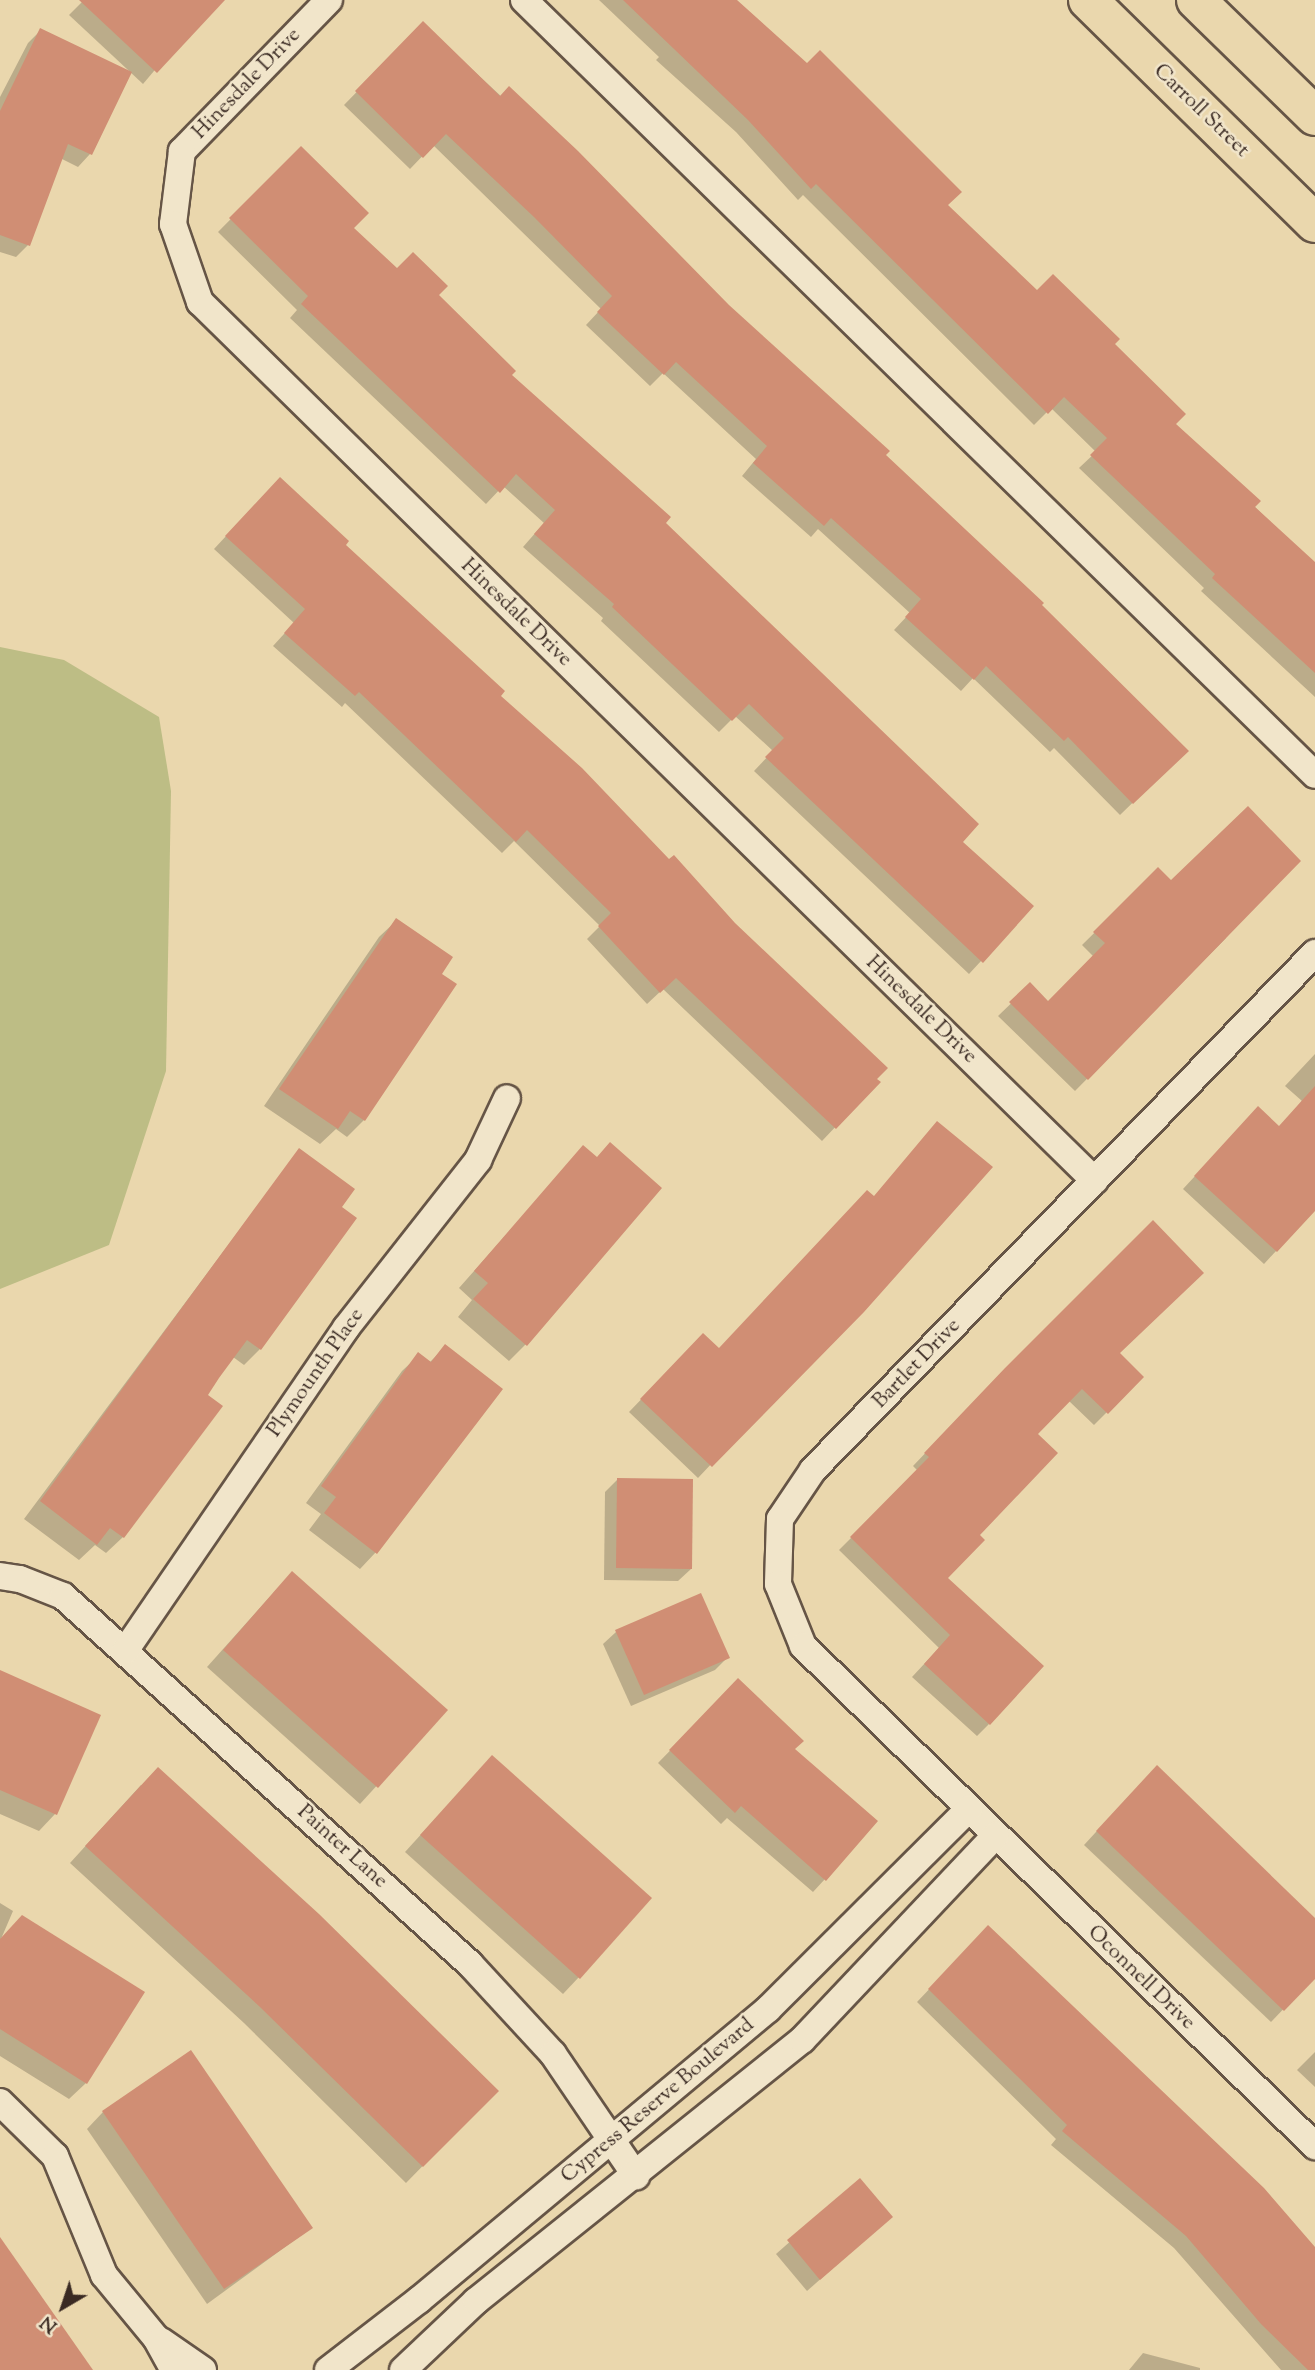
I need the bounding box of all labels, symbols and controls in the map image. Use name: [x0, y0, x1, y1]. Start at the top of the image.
street label: Hinesdale Drive: [188, 23, 306, 145]
street label: Carroll Street: [1148, 59, 1254, 163]
street label: Hinesdale Drive: [455, 554, 577, 672]
street label: Hinesdale Drive: [860, 951, 982, 1069]
street label: Plymounth Place: [262, 1304, 370, 1442]
street label: Bartlet Drive: [868, 1314, 966, 1414]
street label: Painter Lane: [292, 1800, 392, 1894]
street label: Oconnell Drive: [1082, 1920, 1200, 2036]
street label: Cypress Reserve Boulevard: [556, 2013, 760, 2189]
north arrow: [28, 2272, 98, 2342]
text: N: [35, 2308, 64, 2339]

